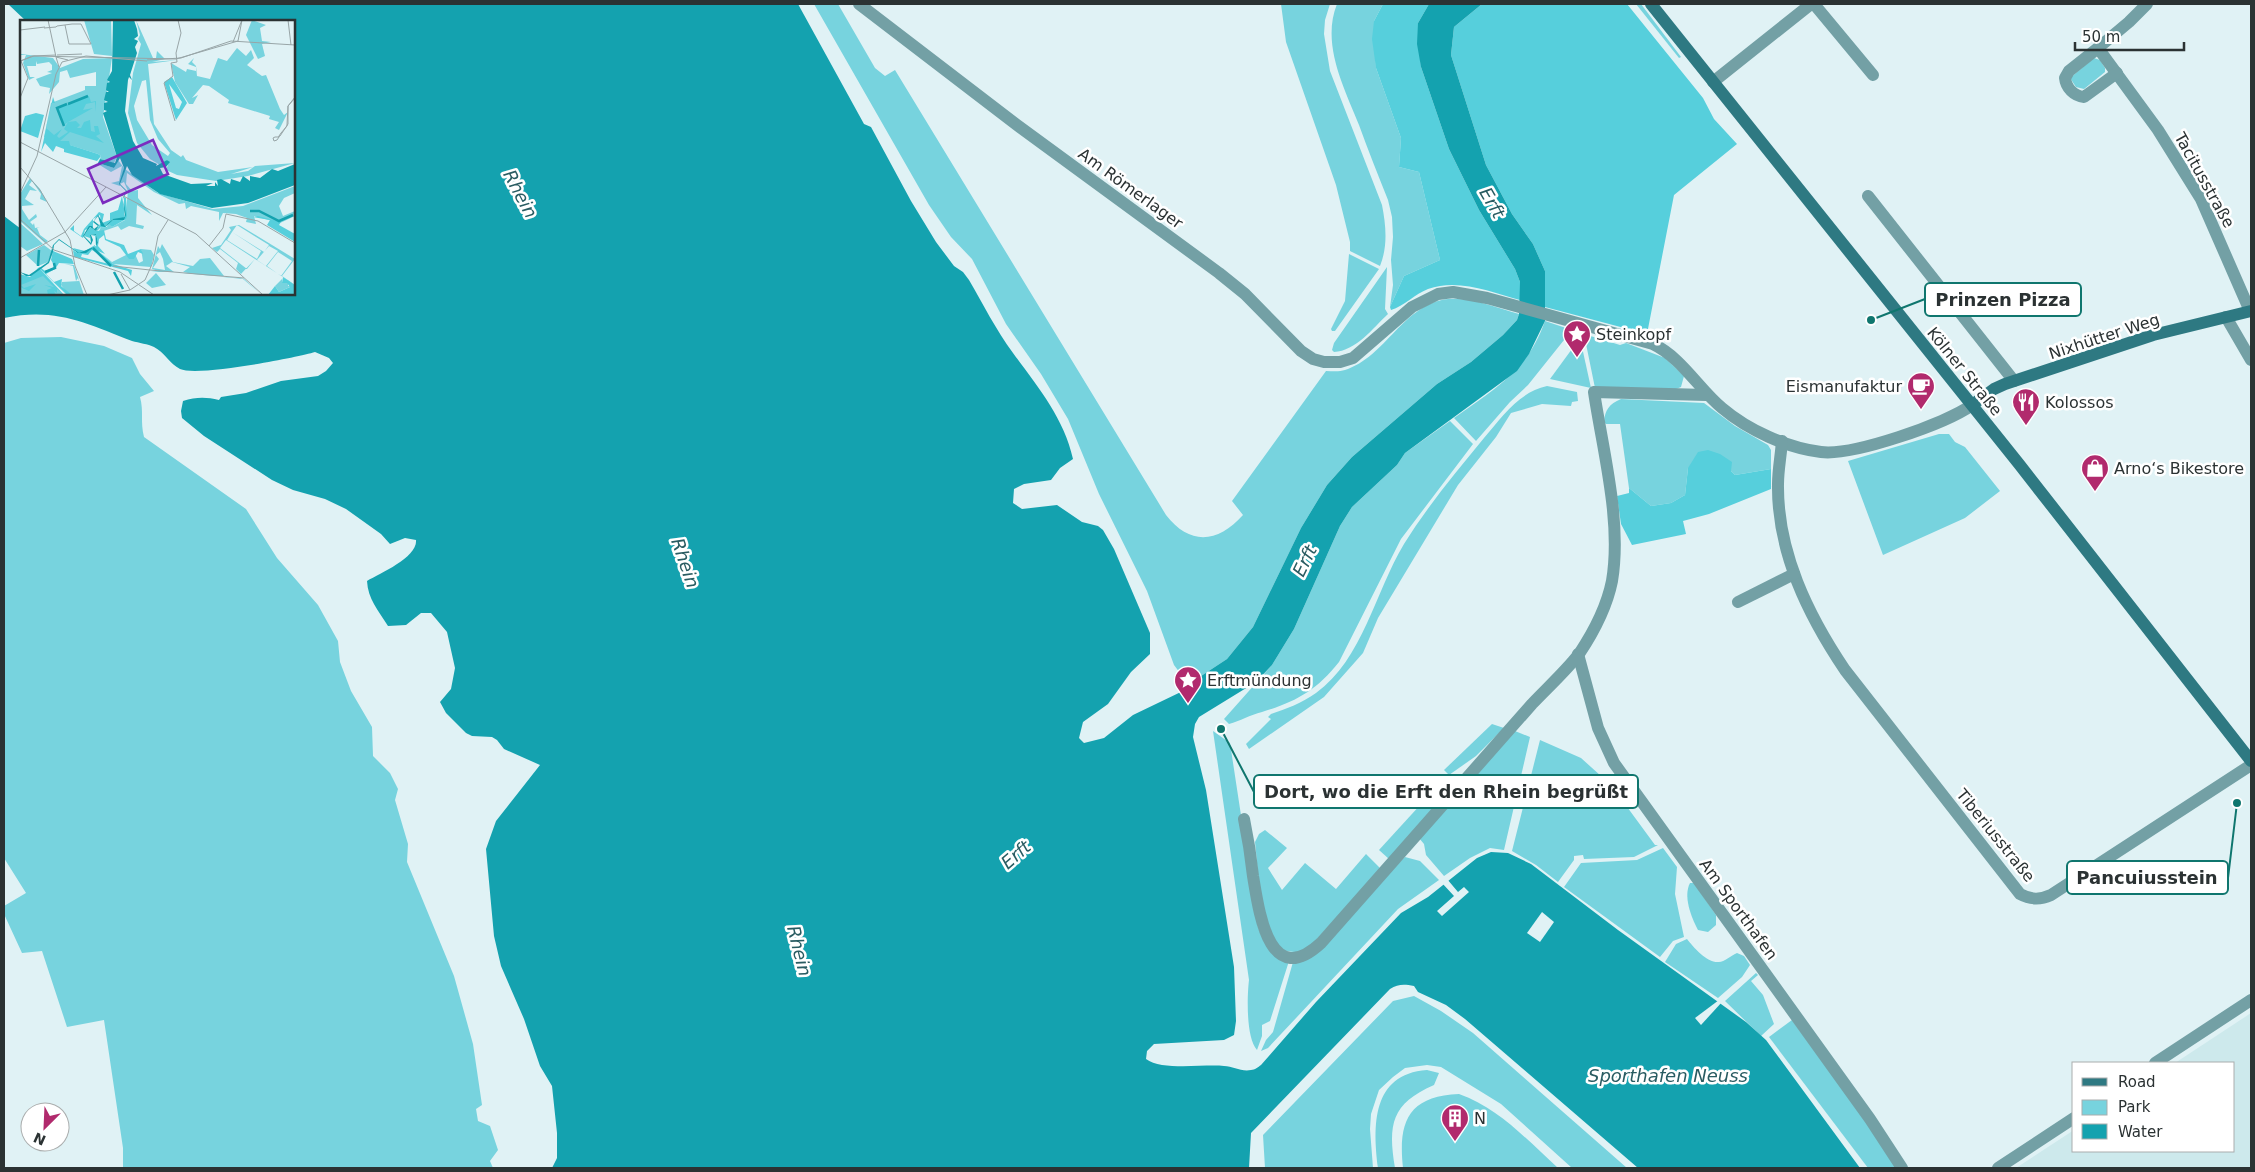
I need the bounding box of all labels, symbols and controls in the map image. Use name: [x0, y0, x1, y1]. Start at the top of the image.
inset map: [20, 20, 295, 295]
scale bar: [2075, 20, 2184, 52]
text: 50 m: [2082, 28, 2120, 46]
street label: Tacitusstraße: [2170, 128, 2239, 231]
street label: Am Römerlager: [1075, 144, 1187, 233]
water label: Rhein: [499, 166, 542, 221]
water label: Erft: [1475, 184, 1510, 223]
callout: Prinzen Pizza: [1925, 283, 2081, 316]
text: Prinzen Pizza: [1935, 289, 2071, 310]
street label: Nixhütter Weg: [2046, 310, 2162, 363]
place icon: Steinkopf: [1562, 319, 1592, 358]
street label: Kölner Straße: [1923, 323, 2006, 419]
place label: Steinkopf: [1596, 325, 1672, 344]
cafe icon: Eismanufaktur: [1906, 371, 1936, 410]
place label: Eismanufaktur: [1786, 377, 1902, 396]
restaurant icon: Kolossos: [2011, 387, 2041, 426]
place label: Kolossos: [2045, 393, 2114, 412]
shop icon: Arno‘s Bikestore: [2080, 453, 2110, 492]
place label: Arno‘s Bikestore: [2114, 459, 2244, 478]
water label: Rhein: [667, 535, 704, 591]
water label: Erft: [1288, 541, 1321, 580]
place icon: Erftmündung: [1173, 665, 1203, 704]
place label: Erftmündung: [1207, 671, 1312, 690]
callout: Dort, wo die Erft den Rhein begrüßt: [1254, 775, 1638, 808]
text: Dort, wo die Erft den Rhein begrüßt: [1264, 781, 1628, 802]
street label: Tiberiusstraße: [1952, 784, 2039, 886]
water label: Erft: [997, 836, 1035, 873]
street label: Am Sporthafen: [1696, 855, 1782, 963]
callout: Pancuiusstein: [2067, 861, 2228, 894]
text: Pancuiusstein: [2076, 867, 2218, 888]
water label: Rhein: [783, 923, 816, 978]
legend: [2072, 1062, 2235, 1152]
water label: Sporthafen Neuss: [1588, 1065, 1748, 1086]
text: Road: [2118, 1073, 2156, 1091]
text: Park: [2118, 1098, 2151, 1116]
north arrow: [20, 1102, 70, 1152]
building icon: N: [1440, 1103, 1470, 1142]
place label: N: [1474, 1109, 1486, 1128]
text: Water: [2118, 1123, 2163, 1141]
text: N: [31, 1129, 48, 1149]

